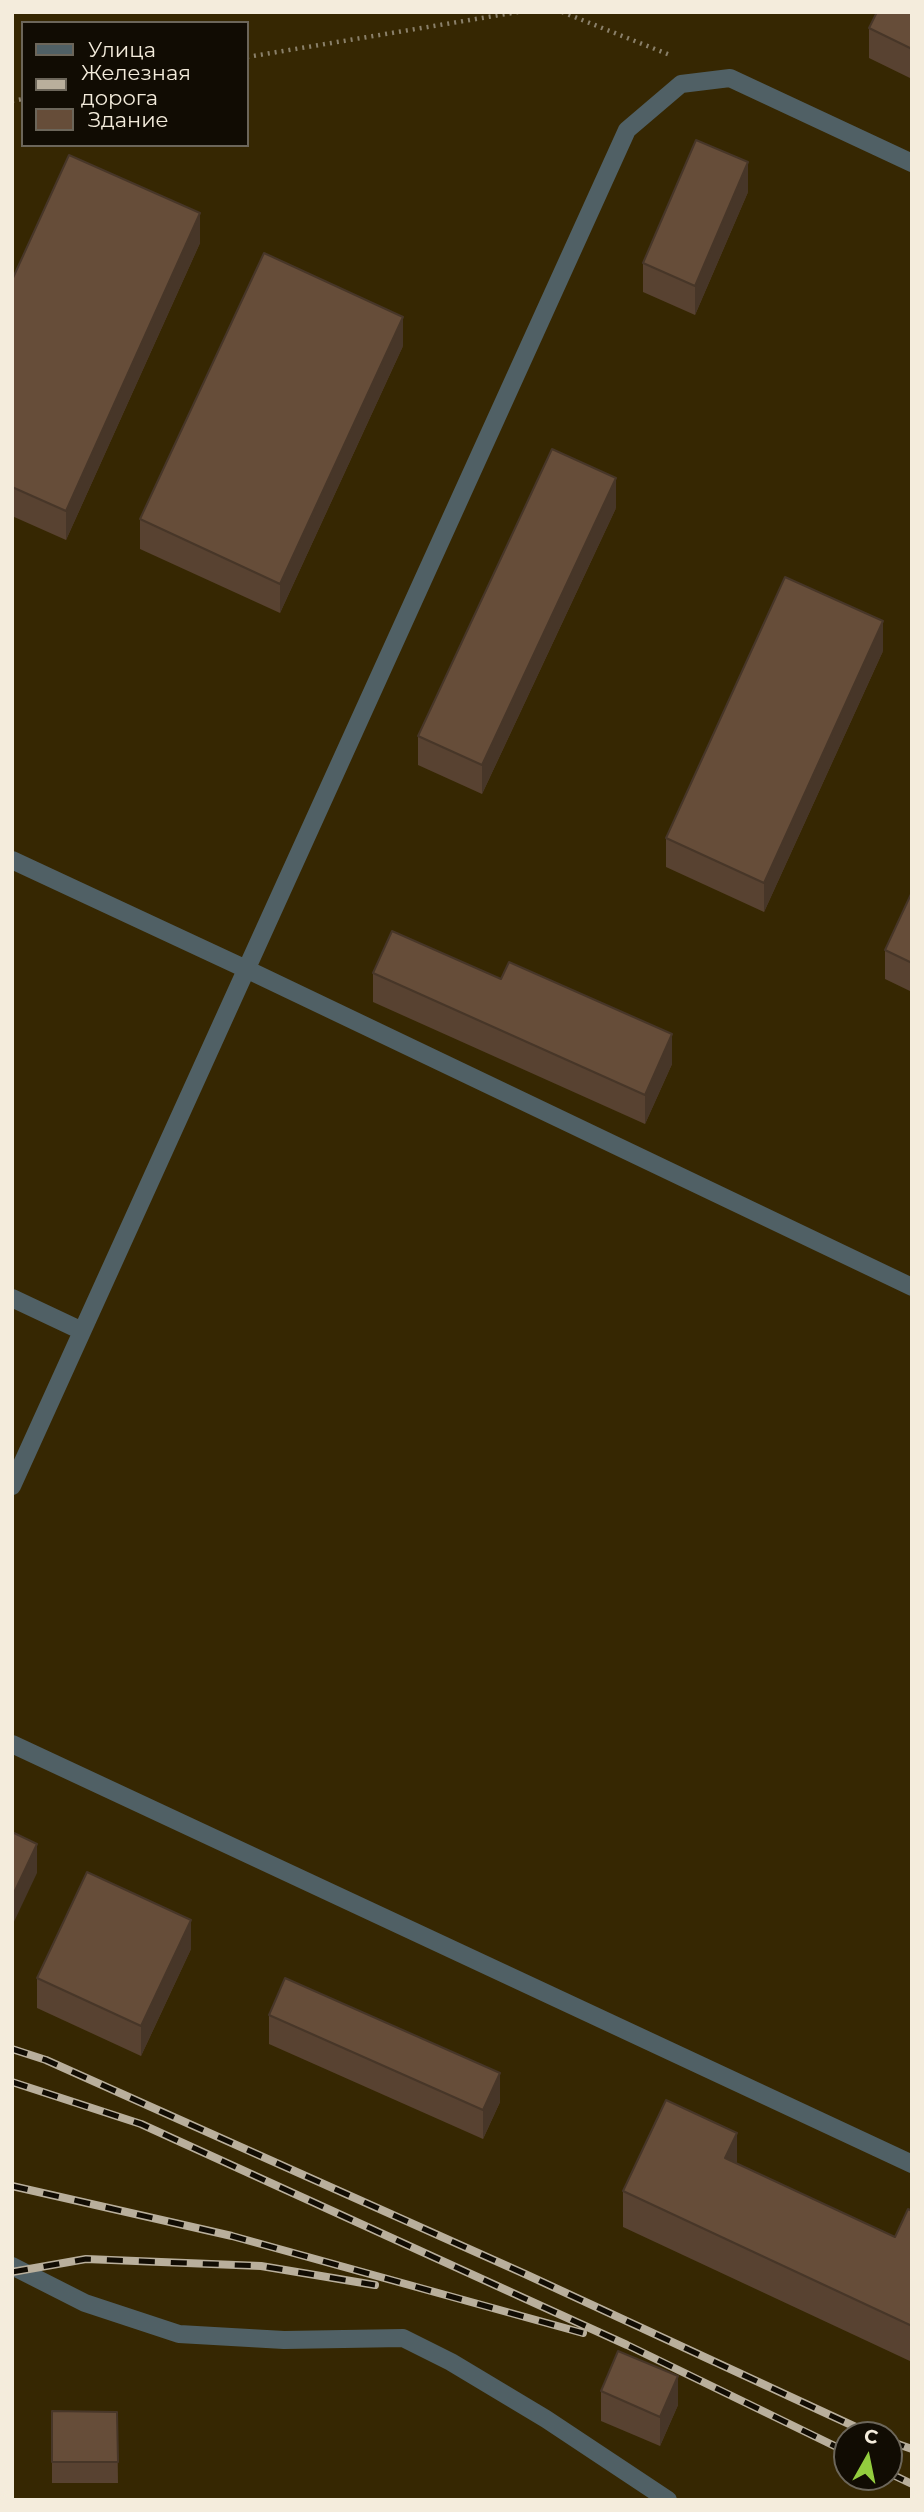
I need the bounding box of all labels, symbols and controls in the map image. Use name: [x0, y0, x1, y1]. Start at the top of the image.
legend: [21, 21, 248, 147]
text: Улица: [88, 37, 156, 62]
text: Железная дорога: [81, 60, 191, 110]
text: Здание: [88, 107, 169, 132]
north arrow: [833, 2421, 903, 2491]
text: С: [862, 2424, 880, 2449]

